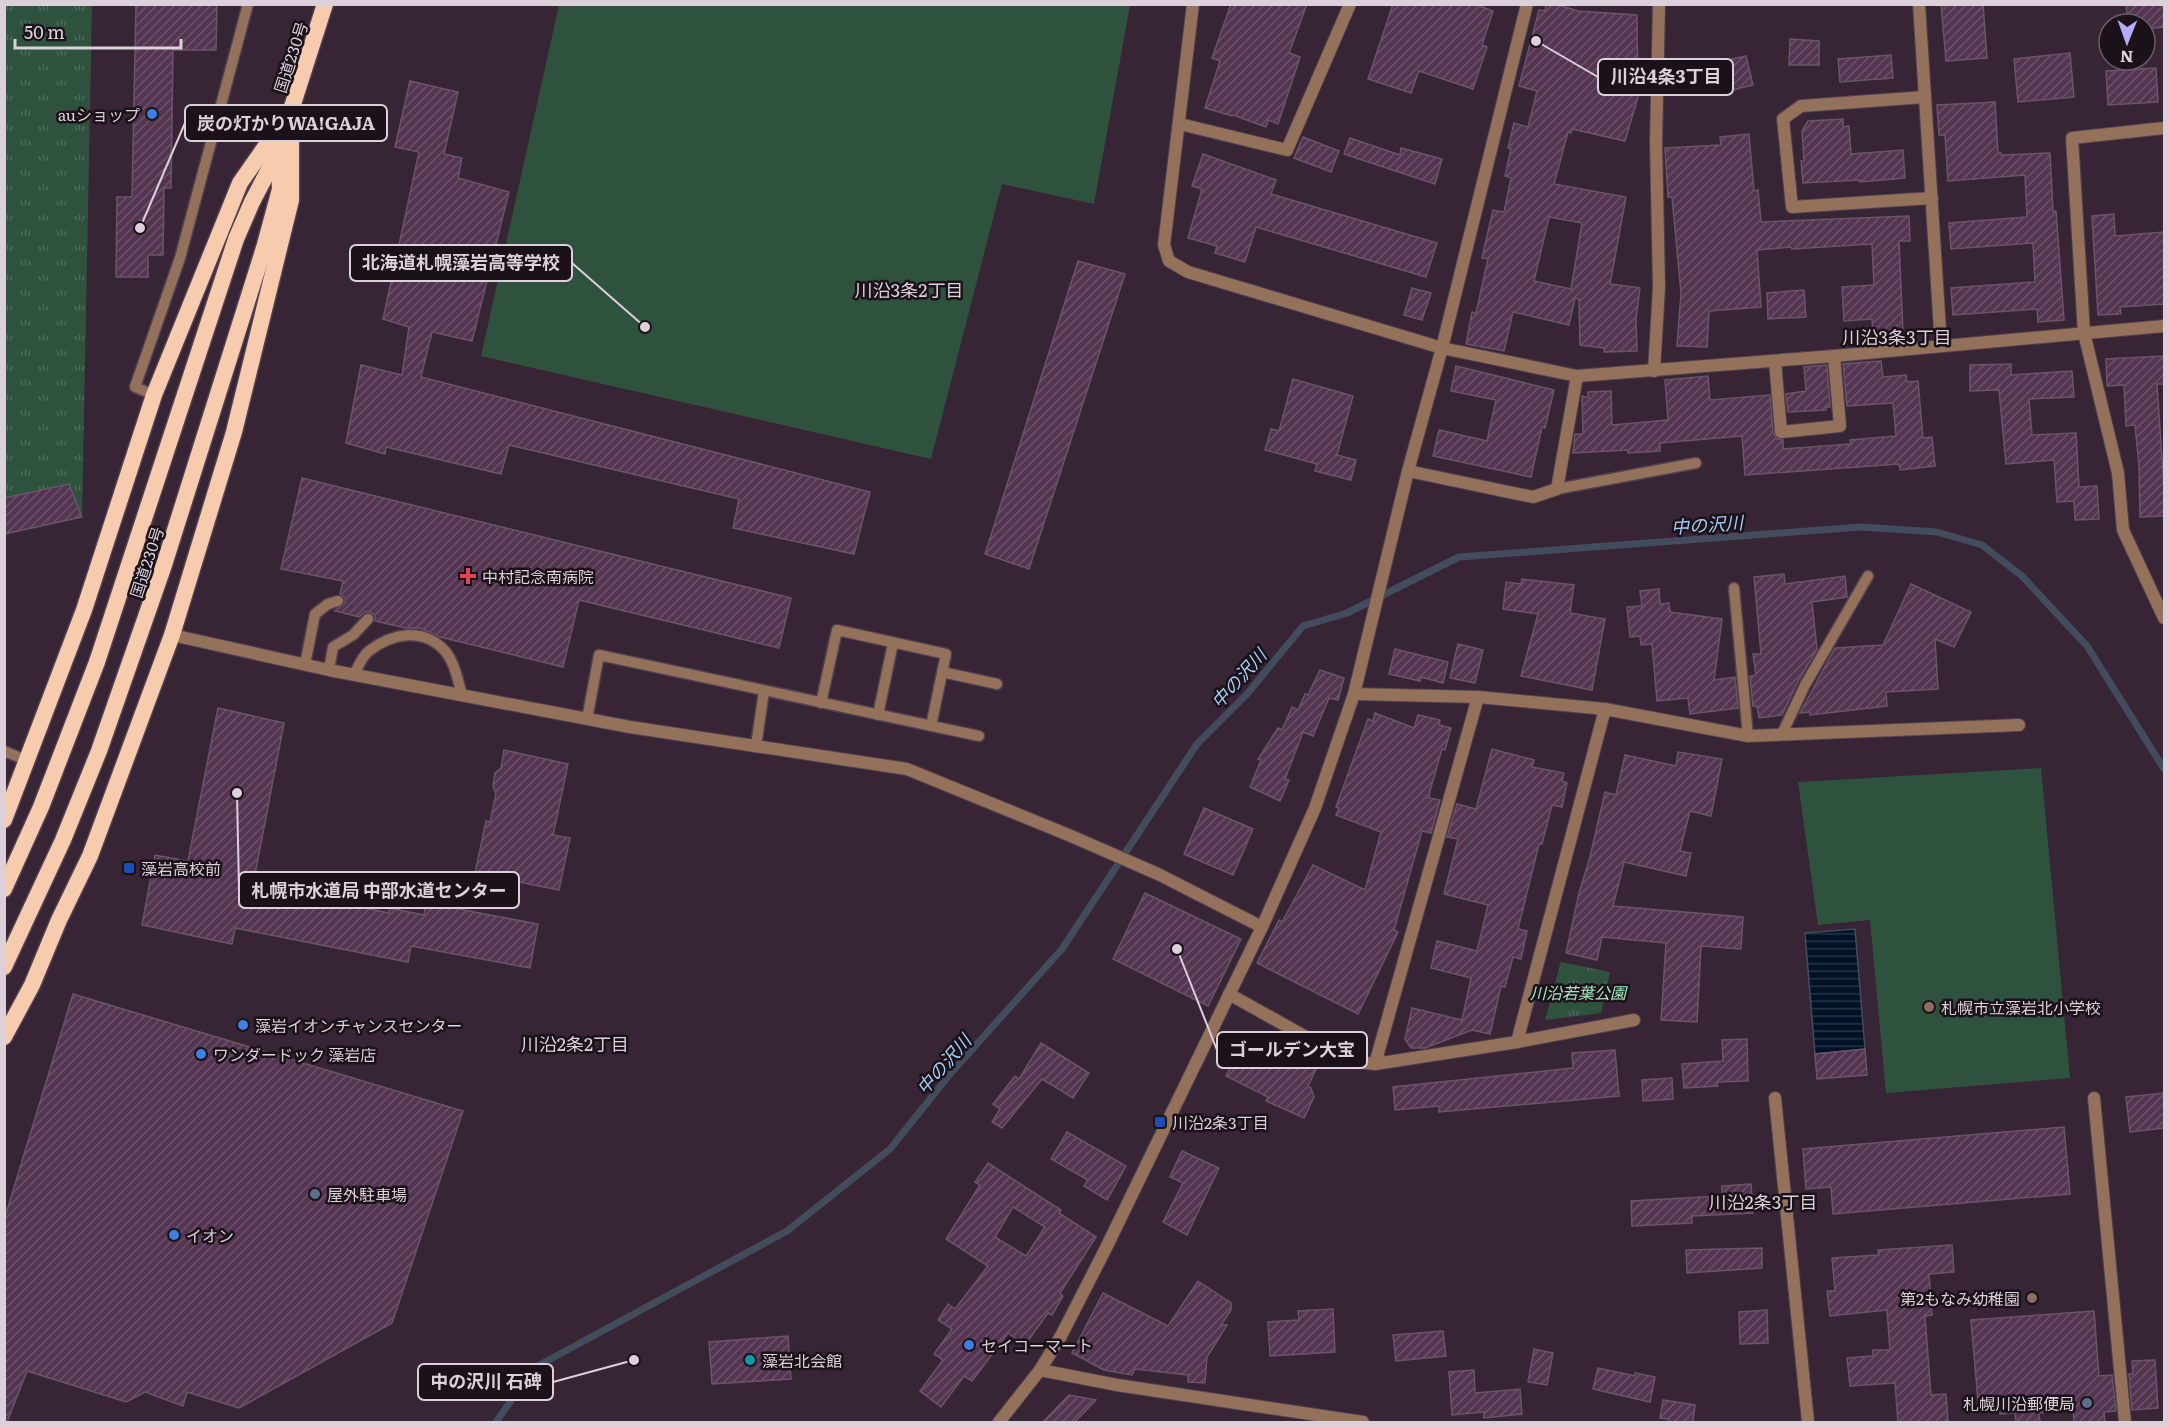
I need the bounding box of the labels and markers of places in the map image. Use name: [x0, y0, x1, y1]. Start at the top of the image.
callout: 川沿4条3丁目: [1598, 59, 1733, 95]
place label: auショップ: [58, 102, 140, 126]
callout: 炭の灯かりWA!GAJA: [185, 105, 387, 141]
marker: auショップ: [145, 107, 159, 121]
callout: 北海道札幌藻岩高等学校: [350, 245, 572, 281]
place label: 中村記念南病院: [482, 564, 594, 588]
marker: 中村記念南病院: [459, 567, 477, 585]
place label: 藻岩高校前: [141, 856, 221, 880]
marker: 藻岩高校前: [122, 861, 136, 875]
callout: 札幌市水道局 中部水道センター: [239, 872, 519, 908]
place label: 札幌市立藻岩北小学校: [1941, 995, 2101, 1019]
marker: 札幌市立藻岩北小学校: [1922, 1000, 1936, 1014]
place label: 藻岩イオンチャンスセンター: [255, 1013, 463, 1037]
marker: 藻岩イオンチャンスセンター: [236, 1018, 250, 1032]
callout: ゴールデン大宝: [1217, 1032, 1367, 1068]
place label: ワンダードック 藻岩店: [213, 1042, 376, 1066]
marker: ワンダードック 藻岩店: [194, 1047, 208, 1061]
place label: 川沿2条3丁目: [1172, 1110, 1269, 1134]
marker: 川沿2条3丁目: [1153, 1115, 1167, 1129]
place label: 屋外駐車場: [327, 1182, 407, 1206]
marker: 屋外駐車場: [308, 1187, 322, 1201]
place label: イオン: [186, 1223, 234, 1247]
marker: イオン: [167, 1228, 181, 1242]
place label: 第2もなみ幼稚園: [1900, 1286, 2020, 1310]
marker: 第2もなみ幼稚園: [2025, 1291, 2039, 1305]
place label: セイコーマート: [981, 1333, 1093, 1357]
marker: セイコーマート: [962, 1338, 976, 1352]
place label: 藻岩北会館: [762, 1348, 842, 1372]
marker: 藻岩北会館: [743, 1353, 757, 1367]
callout: 中の沢川 石碑: [418, 1364, 553, 1400]
place label: 札幌川沿郵便局: [1963, 1391, 2075, 1415]
marker: 札幌川沿郵便局: [2080, 1396, 2094, 1410]

